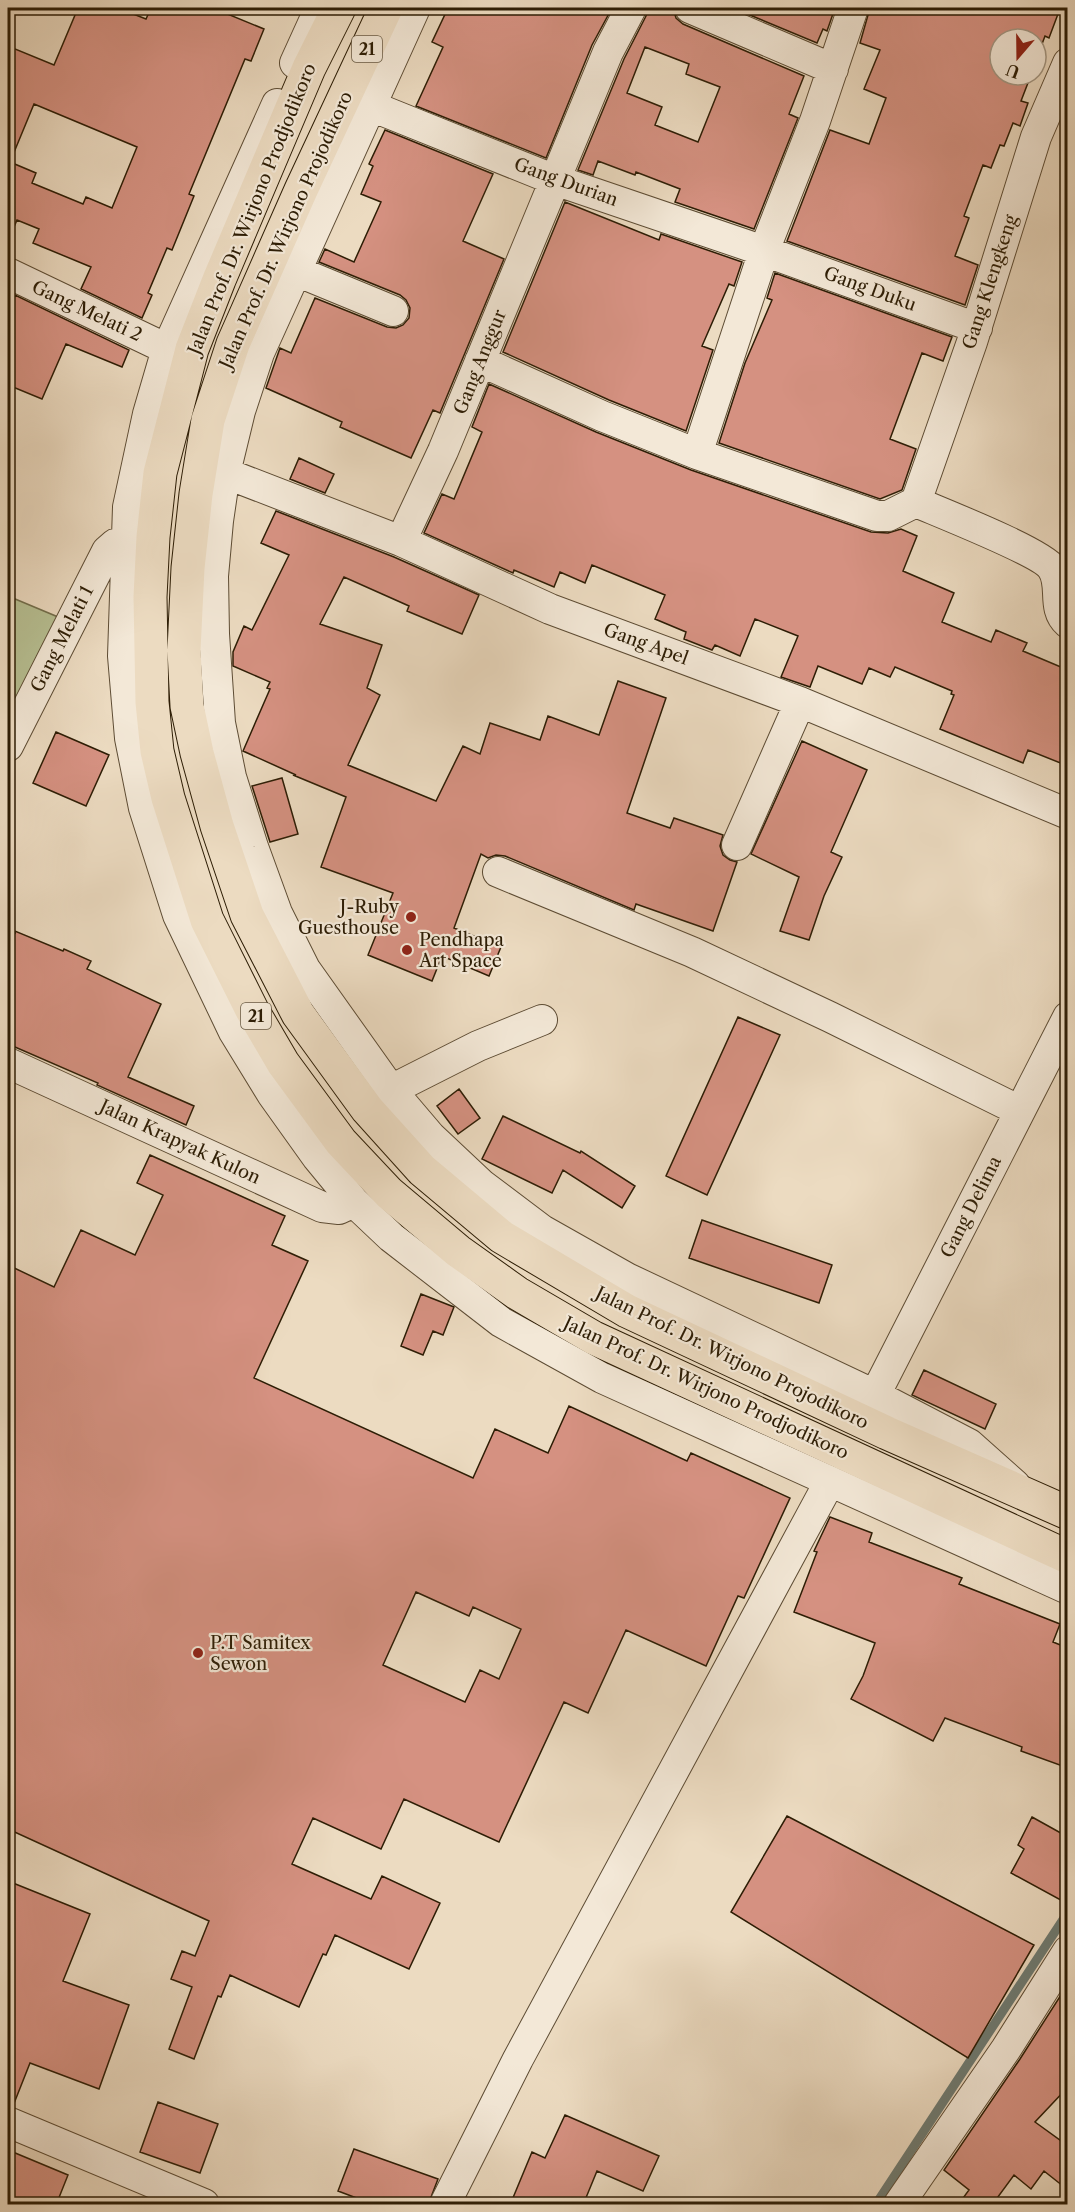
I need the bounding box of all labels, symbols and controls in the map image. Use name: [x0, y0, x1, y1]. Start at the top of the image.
north arrow: [988, 27, 1048, 87]
road number: 21: [352, 36, 382, 62]
text: U: [1003, 59, 1022, 83]
street label: Jalan Prof. Dr. Wirjono Prodjodikoro: [182, 60, 321, 361]
street label: Jalan Prof. Dr. Wirjono Projodikoro: [213, 88, 357, 375]
street label: Gang Durian: [511, 153, 621, 211]
street label: Gang Klengkeng: [958, 211, 1022, 352]
street label: Gang Duku: [821, 262, 919, 316]
street label: Gang Melati 2: [28, 276, 146, 346]
street label: Gang Anggur: [449, 306, 511, 418]
street label: Gang Melati 1: [26, 582, 98, 696]
street label: Gang Apel: [601, 618, 691, 670]
place label: J-Ruby Guesthouse: [298, 896, 400, 939]
marker: J-Ruby Guesthouse: [404, 910, 418, 924]
place label: Pendhapa Art Space: [418, 929, 505, 972]
marker: Pendhapa Art Space: [400, 943, 414, 957]
road number: 21: [241, 1003, 271, 1029]
street label: Jalan Krapyak Kulon: [93, 1094, 264, 1189]
street label: Gang Delima: [936, 1152, 1006, 1262]
street label: Jalan Prof. Dr. Wirjono Projodikoro: [589, 1281, 872, 1434]
street label: Jalan Prof. Dr. Wirjono Prodjodikoro: [557, 1311, 852, 1464]
place label: P.T Samitex Sewon: [210, 1632, 311, 1675]
marker: P.T Samitex Sewon: [191, 1646, 205, 1660]

